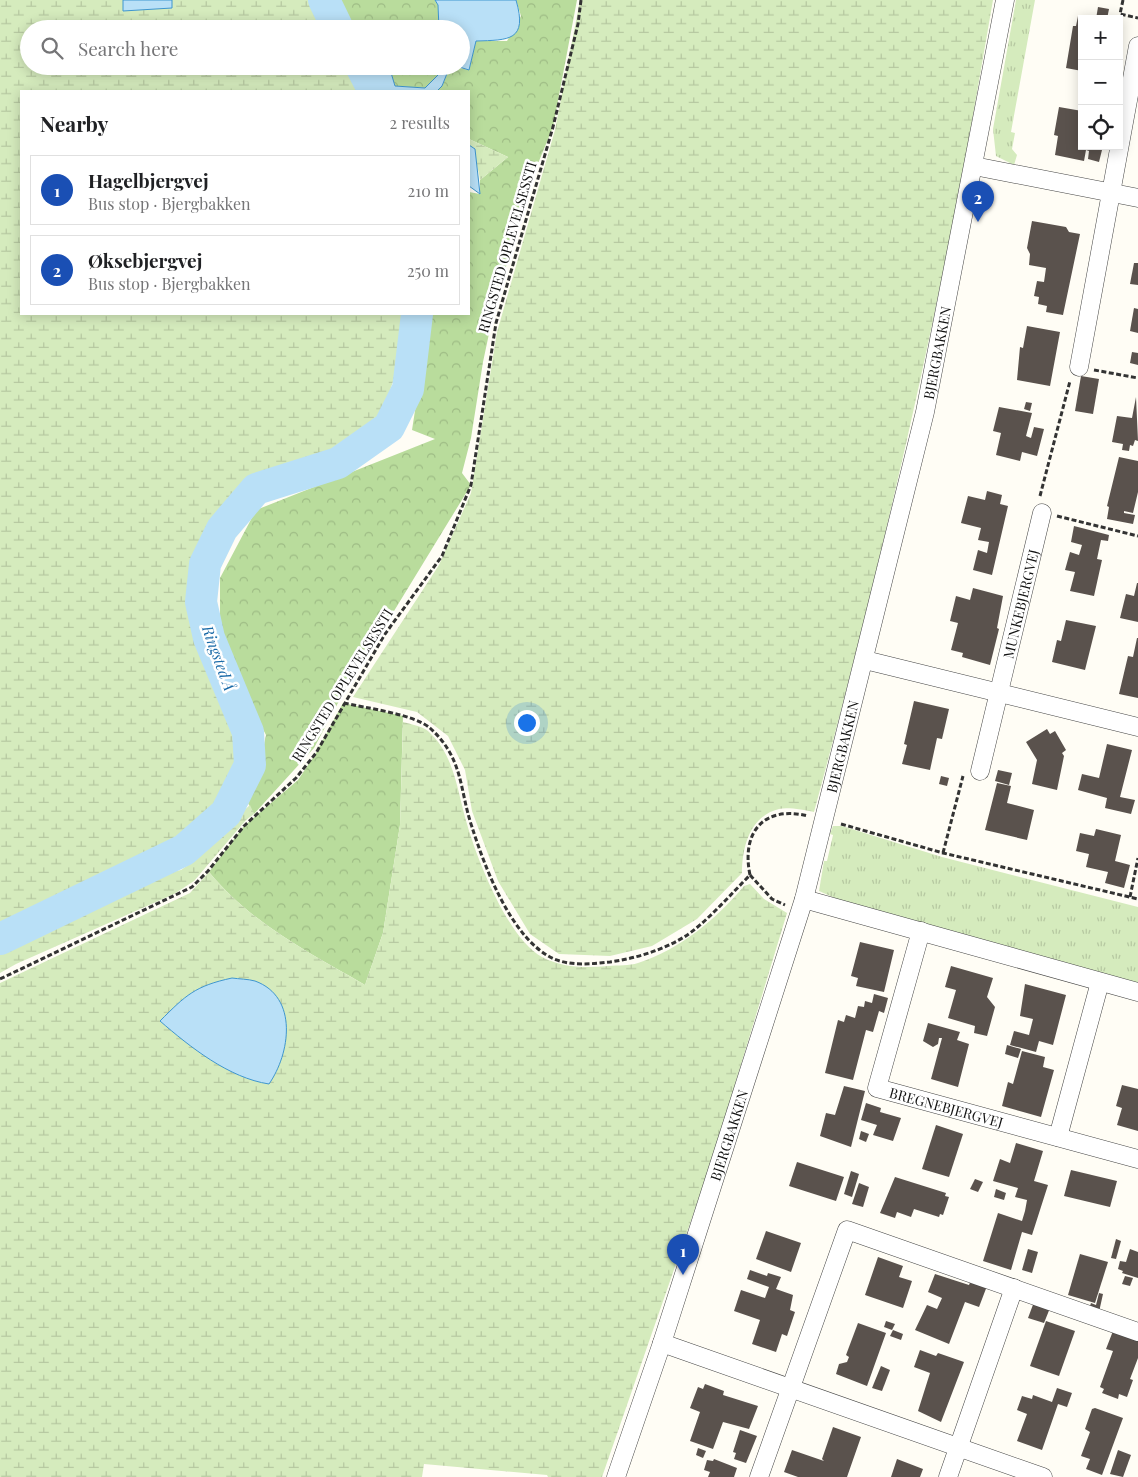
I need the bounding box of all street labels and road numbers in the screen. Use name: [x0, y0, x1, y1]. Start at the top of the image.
street label: RINGSTED OPLEVELSESSTI: [473, 159, 541, 335]
street label: BJERGBAKKEN: [918, 304, 955, 401]
street label: MUNKEBJERGVEJ: [998, 547, 1043, 660]
street label: RINGSTED OPLEVELSESSTI: [287, 605, 397, 765]
street label: BJERGBAKKEN: [821, 698, 863, 795]
street label: BREGNEBJERGVEJ: [887, 1082, 1006, 1132]
street label: BJERGBAKKEN: [705, 1087, 752, 1183]

